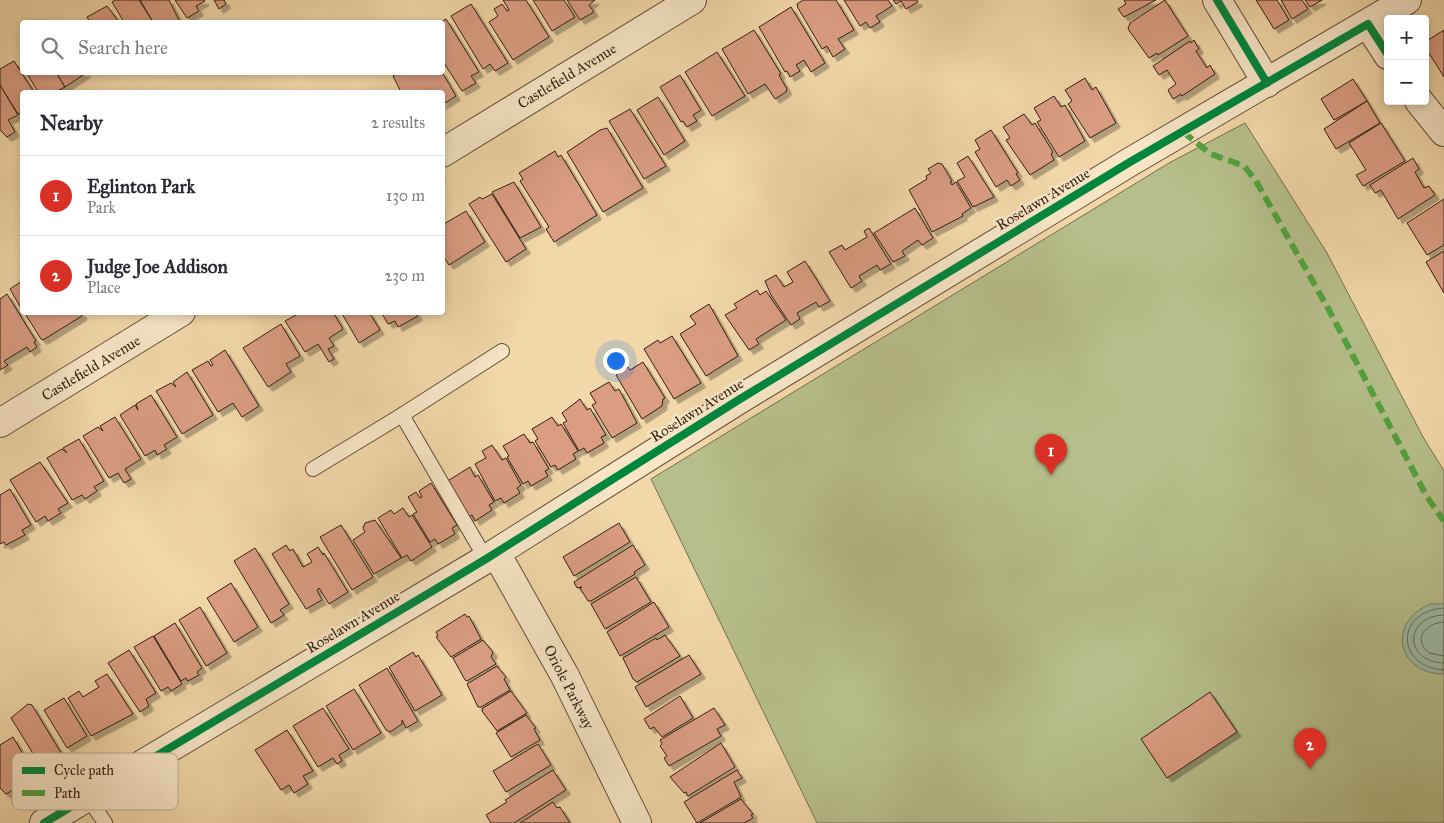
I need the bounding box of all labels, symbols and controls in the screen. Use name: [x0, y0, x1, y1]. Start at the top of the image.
map controls: [1384, 15, 1429, 105]
button: +: [1384, 15, 1429, 60]
search box: [20, 20, 445, 75]
icon: search: [38, 34, 66, 62]
text: Search here: [78, 36, 168, 59]
street label: Castlefield Avenue: [514, 39, 620, 113]
button: −: [1384, 60, 1429, 105]
text: Nearby: [40, 110, 103, 136]
text: 2 results: [371, 113, 425, 132]
street label: Roselawn Avenue: [993, 164, 1093, 234]
text: Eglinton Park: [87, 175, 195, 198]
text: 1: [53, 186, 59, 205]
text: 130 m: [386, 186, 425, 205]
text: Park: [87, 198, 116, 217]
text: Judge Joe Addison: [87, 255, 228, 278]
text: 2: [52, 266, 60, 285]
text: 230 m: [385, 266, 425, 285]
text: Place: [87, 278, 121, 297]
street label: Castlefield Avenue: [38, 331, 144, 405]
your location: [603, 348, 629, 374]
street label: Roselawn Avenue: [647, 374, 747, 446]
pin: 1: [1035, 434, 1067, 475]
street label: Roselawn Avenue: [303, 587, 403, 657]
street label: Oriole Parkway: [540, 642, 598, 733]
pin: 2: [1294, 728, 1326, 769]
legend: [12, 753, 178, 810]
text: Cycle path: [54, 762, 114, 779]
text: Path: [54, 785, 81, 802]

